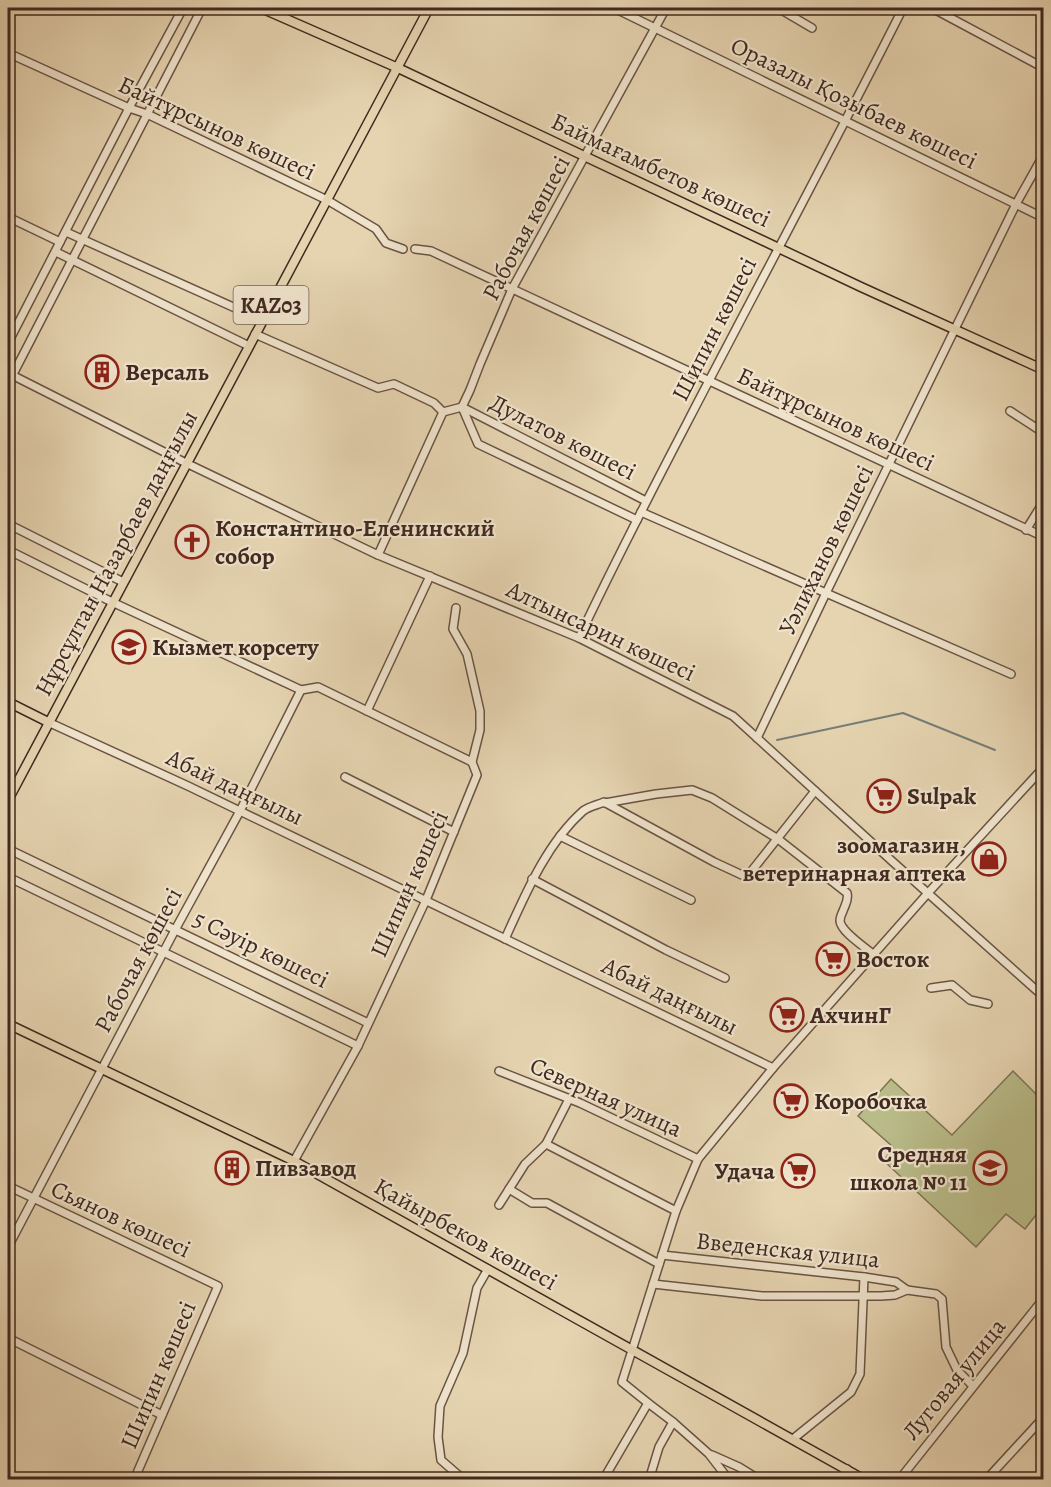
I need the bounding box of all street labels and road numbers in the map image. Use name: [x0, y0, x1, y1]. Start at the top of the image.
street label: Оразалы Қозыбаев көшесі: [725, 29, 983, 177]
street label: Байтұрсынов көшесі: [113, 68, 321, 188]
street label: Баймағамбетов көшесі: [546, 105, 776, 235]
street label: Рабочая көшесі: [474, 150, 578, 306]
street label: Шипин көшесі: [664, 251, 764, 407]
road number: KАZ03: [234, 286, 308, 324]
street label: Байтұрсынов көшесі: [732, 359, 940, 479]
street label: Дулатов көшесі: [484, 386, 642, 488]
street label: Нұрсұлтан Назарбаев даңғылы: [27, 405, 205, 701]
street label: Уәлиханов көшесі: [771, 460, 881, 640]
street label: Алтынсарин көшесі: [500, 573, 701, 689]
street label: Абай даңғылы: [161, 741, 309, 833]
street label: Шипин көшесі: [362, 805, 456, 963]
street label: Рабочая көшесі: [86, 882, 190, 1038]
street label: 5 Сәуір көшесі: [188, 902, 334, 996]
street label: Абай даңғылы: [596, 949, 743, 1043]
street label: Северная улица: [525, 1049, 687, 1145]
street label: Қайырбеков көшесі: [369, 1170, 563, 1298]
street label: Сьянов көшесі: [46, 1173, 196, 1265]
street label: Введенская улица: [695, 1224, 881, 1276]
street label: Шипин көшесі: [112, 1296, 204, 1454]
street label: Луговая улица: [895, 1311, 1013, 1447]

